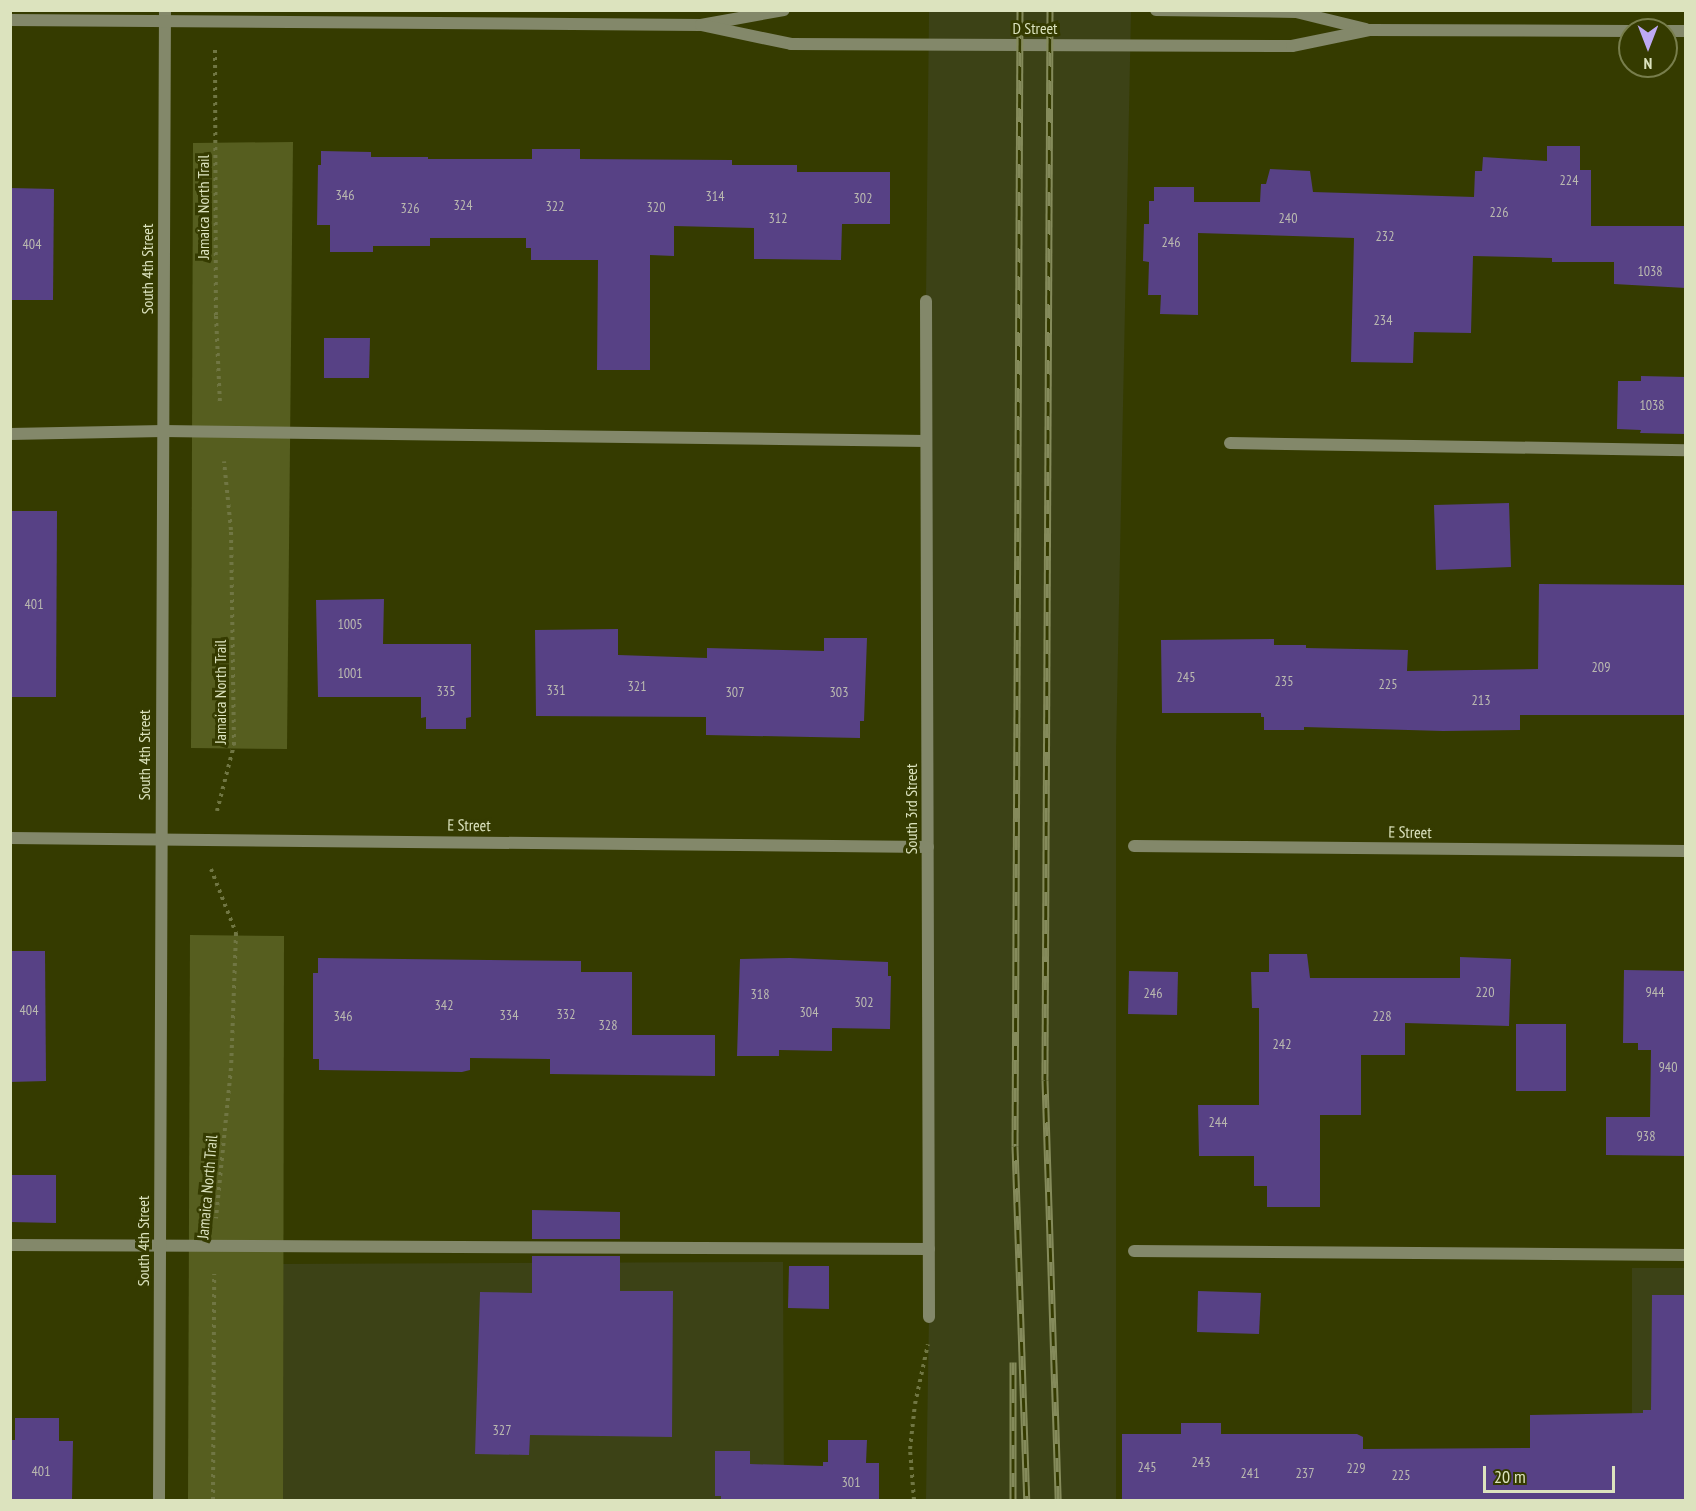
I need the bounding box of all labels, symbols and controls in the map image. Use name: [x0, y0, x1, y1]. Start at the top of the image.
street label: D Street: [1013, 18, 1057, 38]
north arrow: [1618, 18, 1678, 78]
text: N: [1644, 54, 1652, 74]
street label: Jamaica North Trail: [193, 155, 213, 259]
house number: 224: [1560, 172, 1578, 188]
house number: 346: [336, 187, 354, 203]
house number: 314: [706, 188, 724, 204]
house number: 302: [854, 190, 872, 206]
house number: 324: [454, 197, 472, 213]
house number: 322: [546, 198, 564, 214]
house number: 320: [647, 199, 665, 215]
house number: 326: [401, 200, 419, 216]
house number: 226: [1490, 204, 1508, 220]
house number: 312: [769, 210, 787, 226]
house number: 240: [1279, 210, 1297, 226]
street label: South 4th Street: [137, 224, 157, 314]
house number: 232: [1376, 228, 1394, 244]
house number: 246: [1162, 234, 1180, 250]
house number: 404: [23, 236, 41, 252]
house number: 1038: [1637, 263, 1663, 279]
house number: 234: [1374, 312, 1392, 328]
house number: 1038: [1639, 397, 1665, 413]
house number: 401: [25, 596, 43, 612]
house number: 1005: [337, 616, 363, 632]
street label: Jamaica North Trail: [210, 640, 230, 744]
house number: 209: [1592, 659, 1610, 675]
house number: 1001: [337, 665, 363, 681]
house number: 245: [1177, 669, 1195, 685]
house number: 235: [1275, 673, 1293, 689]
house number: 225: [1379, 676, 1397, 692]
house number: 321: [628, 678, 646, 694]
house number: 331: [547, 682, 565, 698]
house number: 335: [437, 683, 455, 699]
house number: 307: [726, 684, 744, 700]
house number: 303: [830, 684, 848, 700]
house number: 213: [1472, 692, 1490, 708]
street label: South 4th Street: [134, 710, 154, 800]
street label: South 3rd Street: [901, 764, 921, 854]
street label: E Street: [447, 815, 491, 835]
street label: E Street: [1388, 822, 1432, 842]
house number: 220: [1476, 984, 1494, 1000]
house number: 944: [1646, 984, 1664, 1000]
house number: 246: [1144, 985, 1162, 1001]
house number: 318: [751, 986, 769, 1002]
house number: 302: [855, 994, 873, 1010]
house number: 342: [435, 997, 453, 1013]
house number: 404: [20, 1002, 38, 1018]
house number: 304: [800, 1004, 818, 1020]
house number: 332: [557, 1006, 575, 1022]
house number: 334: [500, 1007, 518, 1023]
house number: 346: [334, 1008, 352, 1024]
house number: 228: [1373, 1008, 1391, 1024]
house number: 328: [599, 1017, 617, 1033]
house number: 242: [1273, 1036, 1291, 1052]
house number: 940: [1659, 1059, 1677, 1075]
house number: 244: [1209, 1114, 1227, 1130]
house number: 938: [1637, 1128, 1655, 1144]
street label: Jamaica North Trail: [193, 1134, 221, 1240]
street label: South 4th Street: [133, 1196, 153, 1286]
house number: 327: [493, 1422, 511, 1438]
house number: 243: [1192, 1454, 1210, 1470]
scale bar: [1486, 1454, 1618, 1492]
house number: 245: [1138, 1459, 1156, 1475]
house number: 229: [1347, 1460, 1365, 1476]
house number: 401: [32, 1463, 50, 1479]
house number: 241: [1241, 1465, 1259, 1481]
house number: 237: [1296, 1465, 1314, 1481]
text: 20 m: [1494, 1465, 1526, 1488]
house number: 225: [1392, 1467, 1410, 1483]
house number: 301: [842, 1474, 860, 1490]

